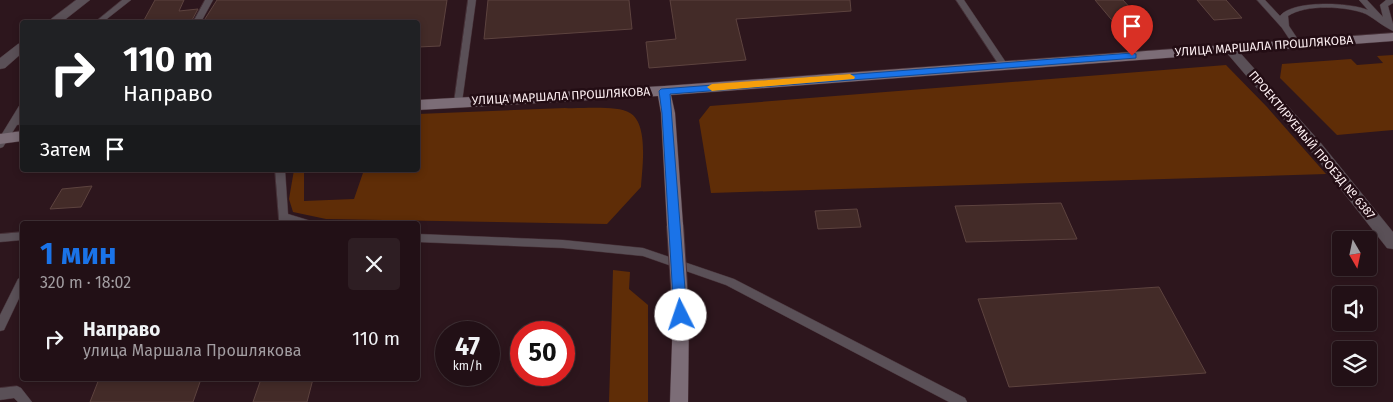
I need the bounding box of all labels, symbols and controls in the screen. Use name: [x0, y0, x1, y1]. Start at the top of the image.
pin: [1111, 5, 1153, 56]
icon: arrive: [1118, 12, 1146, 40]
street label: УЛИЦА МАРШАЛА ПРОШЛЯКОВА: [1175, 33, 1354, 59]
text: 110 m: [123, 38, 213, 80]
icon: right: [40, 40, 105, 105]
street label: ПРОЕКТИРУЕМЫЙ ПРОЕЗД № 6387: [1246, 68, 1379, 222]
text: Направо: [123, 80, 213, 107]
street label: УЛИЦА МАРШАЛА ПРОШЛЯКОВА: [472, 84, 651, 108]
icon: arrive: [101, 135, 129, 163]
text: Затем: [40, 138, 91, 161]
north arrow: [1332, 231, 1378, 276]
map controls: [1332, 231, 1377, 386]
text: 1 мин: [40, 236, 117, 272]
button: close: [348, 238, 400, 290]
text: 320 m · 18:02: [40, 273, 131, 292]
button: sound: [1332, 286, 1377, 331]
position arrow: [654, 288, 706, 340]
text: Направо: [83, 318, 160, 341]
speed limit sign: 50: [510, 321, 575, 386]
icon: right: [40, 325, 68, 353]
text: 110 m: [352, 327, 400, 350]
text: 47: [455, 332, 480, 362]
text: улица Маршала Прошлякова: [83, 341, 302, 360]
button: layers: [1332, 341, 1377, 386]
text: km/h: [453, 359, 482, 373]

